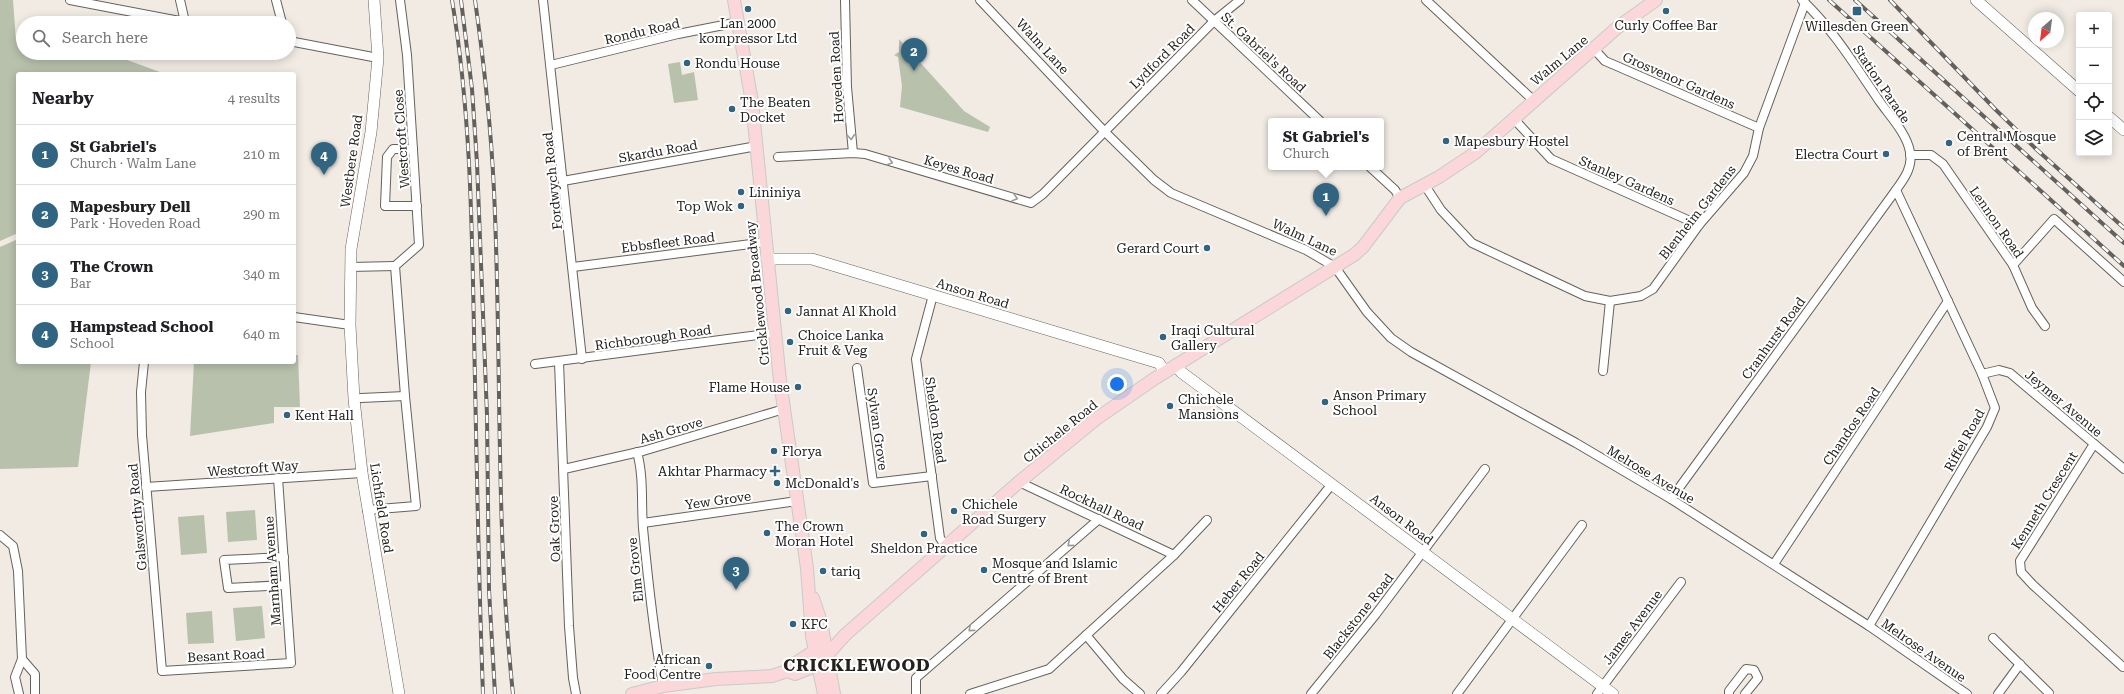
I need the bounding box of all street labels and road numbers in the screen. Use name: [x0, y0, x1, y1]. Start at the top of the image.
street label: St. Gabriel's Road: [1218, 9, 1310, 96]
street label: Rondu Road: [603, 15, 682, 47]
street label: Walm Lane: [1013, 16, 1072, 77]
street label: Lydford Road: [1127, 20, 1198, 92]
street label: Hoveden Road: [827, 30, 846, 123]
street label: Walm Lane: [1528, 32, 1591, 89]
street label: Station Parade: [1850, 42, 1913, 126]
street label: Grosvenor Gardens: [1620, 49, 1737, 112]
street label: Westcroft Close: [391, 89, 412, 189]
street label: Westbere Road: [338, 113, 366, 209]
street label: Fordwych Road: [540, 131, 565, 231]
street label: Skardu Road: [617, 137, 699, 166]
street label: Keyes Road: [922, 152, 996, 187]
street label: Stanley Gardens: [1577, 153, 1677, 208]
street label: Blenheim Gardens: [1656, 162, 1739, 262]
street label: Lennon Road: [1966, 184, 2027, 261]
street label: Walm Lane: [1270, 216, 1340, 259]
street label: Cricklewood Broadway: [742, 220, 773, 366]
street label: Ebbsfleet Road: [620, 229, 716, 256]
street label: Anson Road: [935, 275, 1012, 312]
street label: Cranhurst Road: [1739, 294, 1809, 382]
street label: Richborough Road: [594, 322, 713, 353]
street label: Jeymer Avenue: [2022, 367, 2105, 440]
street label: Sheldon Road: [922, 376, 949, 465]
street label: Chandos Road: [1820, 384, 1883, 468]
street label: Sylvan Grove: [864, 387, 891, 471]
street label: Chichele Road: [1020, 397, 1101, 466]
street label: Riffel Road: [1941, 406, 1988, 474]
street label: Ash Grove: [638, 414, 704, 447]
street label: Melrose Avenue: [1604, 442, 1697, 507]
street label: Kenneth Crescent: [2008, 449, 2081, 552]
street label: Westcroft Way: [207, 458, 300, 479]
street label: Galsworthy Road: [125, 462, 150, 571]
street label: Lichfield Road: [367, 462, 396, 555]
street label: Rockhall Road: [1058, 481, 1147, 534]
street label: Yew Grove: [684, 488, 752, 513]
street label: Anson Road: [1367, 491, 1437, 548]
street label: Oak Grove: [546, 496, 563, 562]
street label: Marnham Avenue: [261, 516, 284, 626]
street label: Elm Grove: [625, 537, 646, 603]
street label: Heber Road: [1209, 548, 1268, 616]
street label: Blackstone Road: [1320, 570, 1397, 662]
street label: James Avenue: [1600, 587, 1665, 667]
street label: Melrose Avenue: [1879, 616, 1969, 685]
street label: Besant Road: [187, 646, 266, 665]

